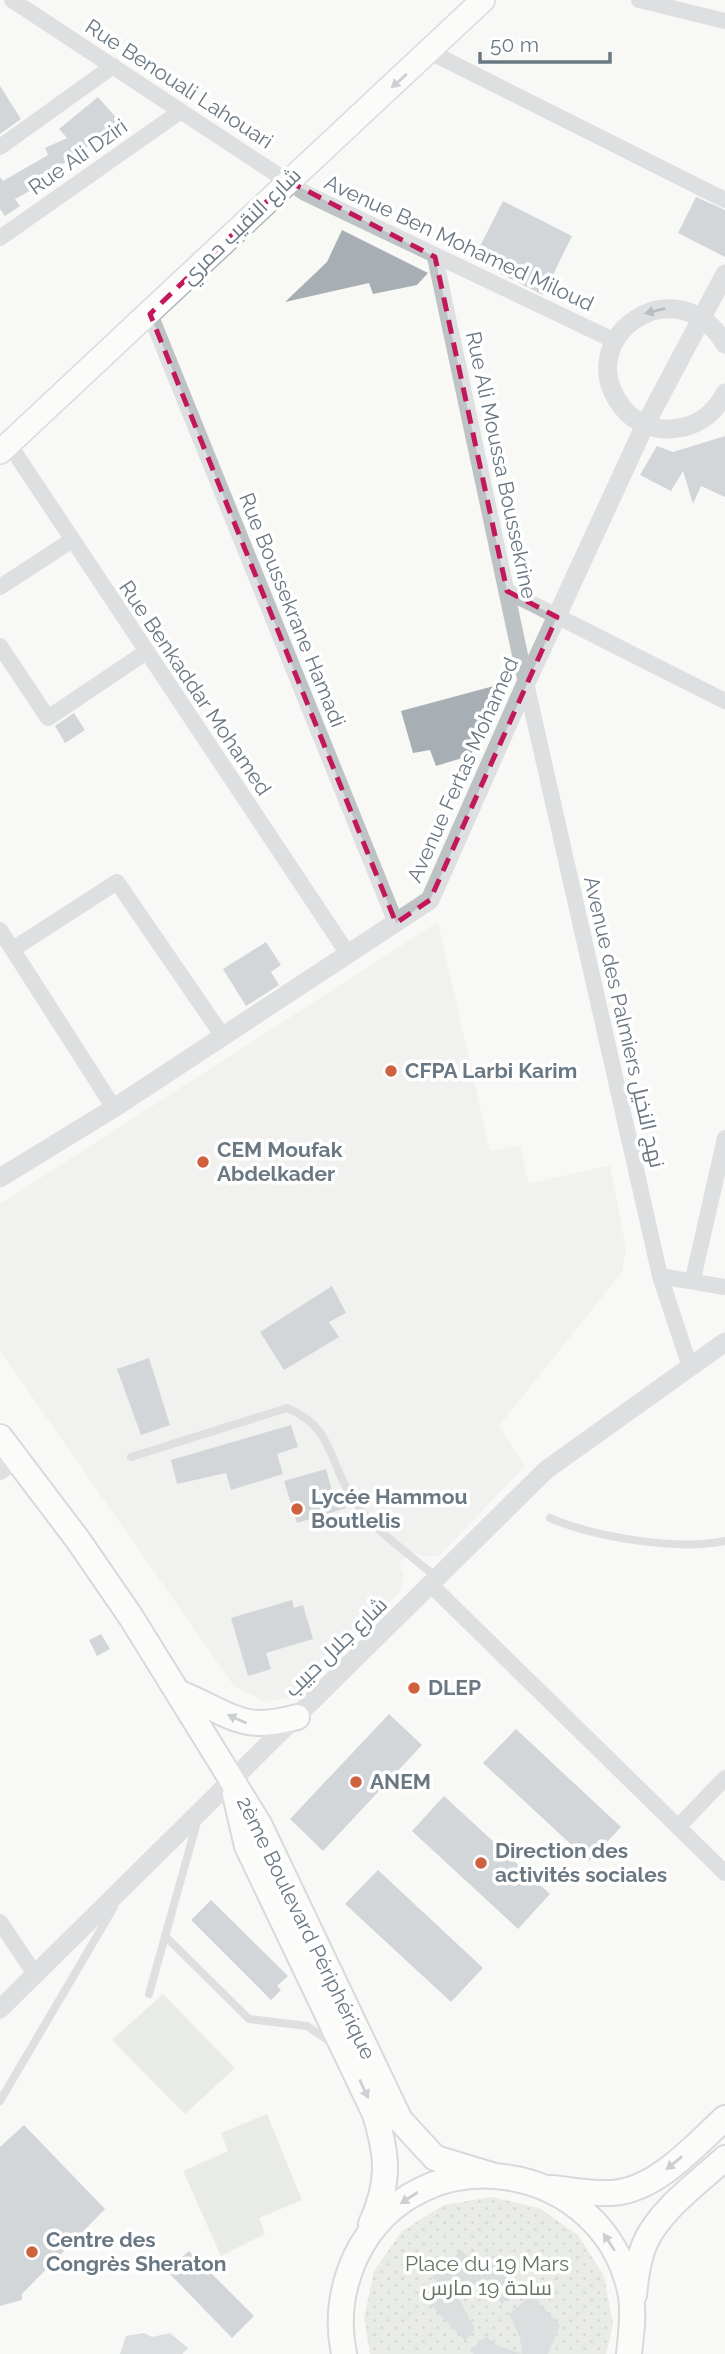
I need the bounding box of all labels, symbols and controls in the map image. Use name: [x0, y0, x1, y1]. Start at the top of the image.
street label: Rue Benouali Lahouari: [81, 14, 278, 154]
scale bar: [480, 21, 610, 65]
text: 50 m: [490, 32, 539, 57]
one-way arrow: [390, 73, 407, 88]
street label: Rue Ali Dziri: [24, 113, 132, 200]
street label: شارع النقيب حمري: [176, 162, 308, 292]
street label: Avenue Ben Mohamed Miloud: [321, 169, 598, 316]
one-way arrow: [644, 306, 666, 317]
street label: Rue Ali Moussa Boussekrine: [461, 329, 542, 601]
street label: Rue Boussekrane Hamadi: [234, 489, 351, 731]
street label: Rue Benkaddar Mohamed: [114, 576, 277, 800]
street label: Avenue Fertas Mohamed: [402, 653, 523, 886]
street label: Avenue des Palmiers نهج النخيل: [577, 874, 670, 1170]
place label: CFPA Larbi Karim: [405, 1058, 577, 1083]
marker: CFPA Larbi Karim: [383, 1063, 399, 1079]
place label: CEM Moufak Abdelkader: [217, 1137, 343, 1186]
marker: CEM Moufak Abdelkader: [195, 1154, 211, 1170]
place label: Lycée Hammou Boutlelis: [311, 1484, 467, 1533]
marker: Lycée Hammou Boutlelis: [289, 1501, 305, 1517]
street label: شارع جلال حبيب: [279, 1592, 393, 1703]
place label: DLEP: [428, 1675, 481, 1700]
marker: DLEP: [406, 1680, 422, 1696]
one-way arrow: [227, 1713, 247, 1725]
place label: ANEM: [370, 1769, 431, 1794]
marker: ANEM: [348, 1774, 364, 1790]
street label: 2ème Boulevard Périphérique: [232, 1792, 381, 2063]
place label: Direction des activités sociales: [495, 1838, 667, 1887]
marker: Direction des activités sociales: [473, 1855, 489, 1871]
one-way arrow: [358, 2079, 370, 2099]
one-way arrow: [665, 2155, 682, 2170]
one-way arrow: [400, 2192, 419, 2205]
place label: Centre des Congrès Sheraton: [46, 2227, 227, 2276]
one-way arrow: [602, 2233, 616, 2251]
marker: Centre des Congrès Sheraton: [24, 2244, 40, 2260]
park label: Place du 19 Mars ساحة 19 مارس: [405, 2251, 569, 2301]

